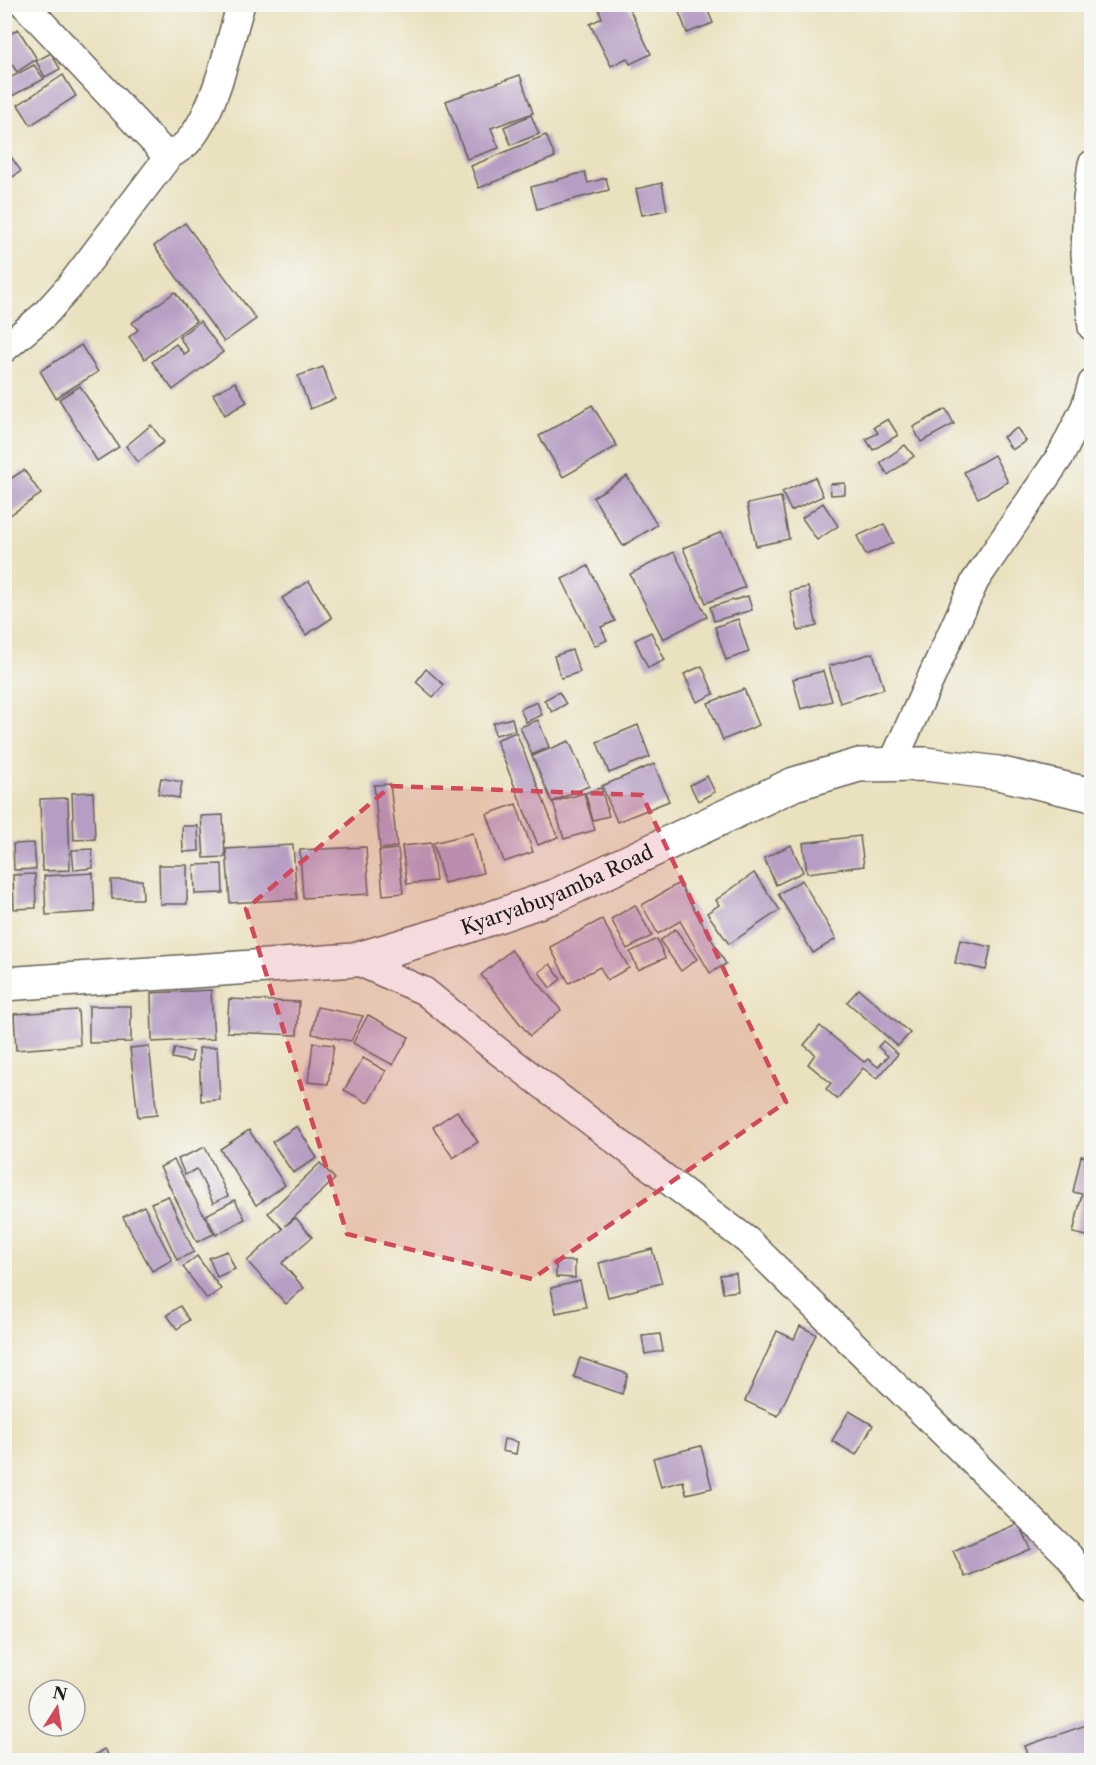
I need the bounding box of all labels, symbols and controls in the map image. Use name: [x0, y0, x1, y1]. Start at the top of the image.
street label: Kyaryabuyamba Road: [458, 840, 657, 940]
north arrow: [27, 1678, 87, 1738]
text: N: [51, 1682, 69, 1705]

